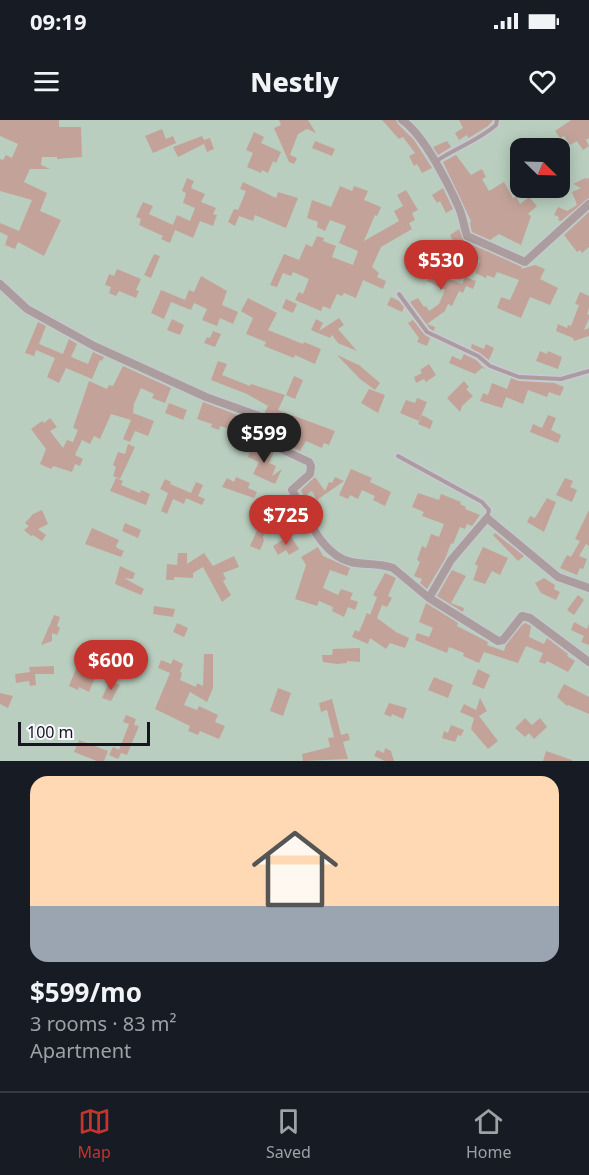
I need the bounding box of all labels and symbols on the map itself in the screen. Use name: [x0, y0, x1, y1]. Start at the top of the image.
north arrow: [510, 138, 570, 198]
pin: $530: [405, 240, 477, 291]
pin: $599: [228, 413, 300, 464]
pin: $725: [250, 495, 322, 546]
pin: $600: [75, 640, 147, 691]
scale bar: [18, 719, 150, 746]

